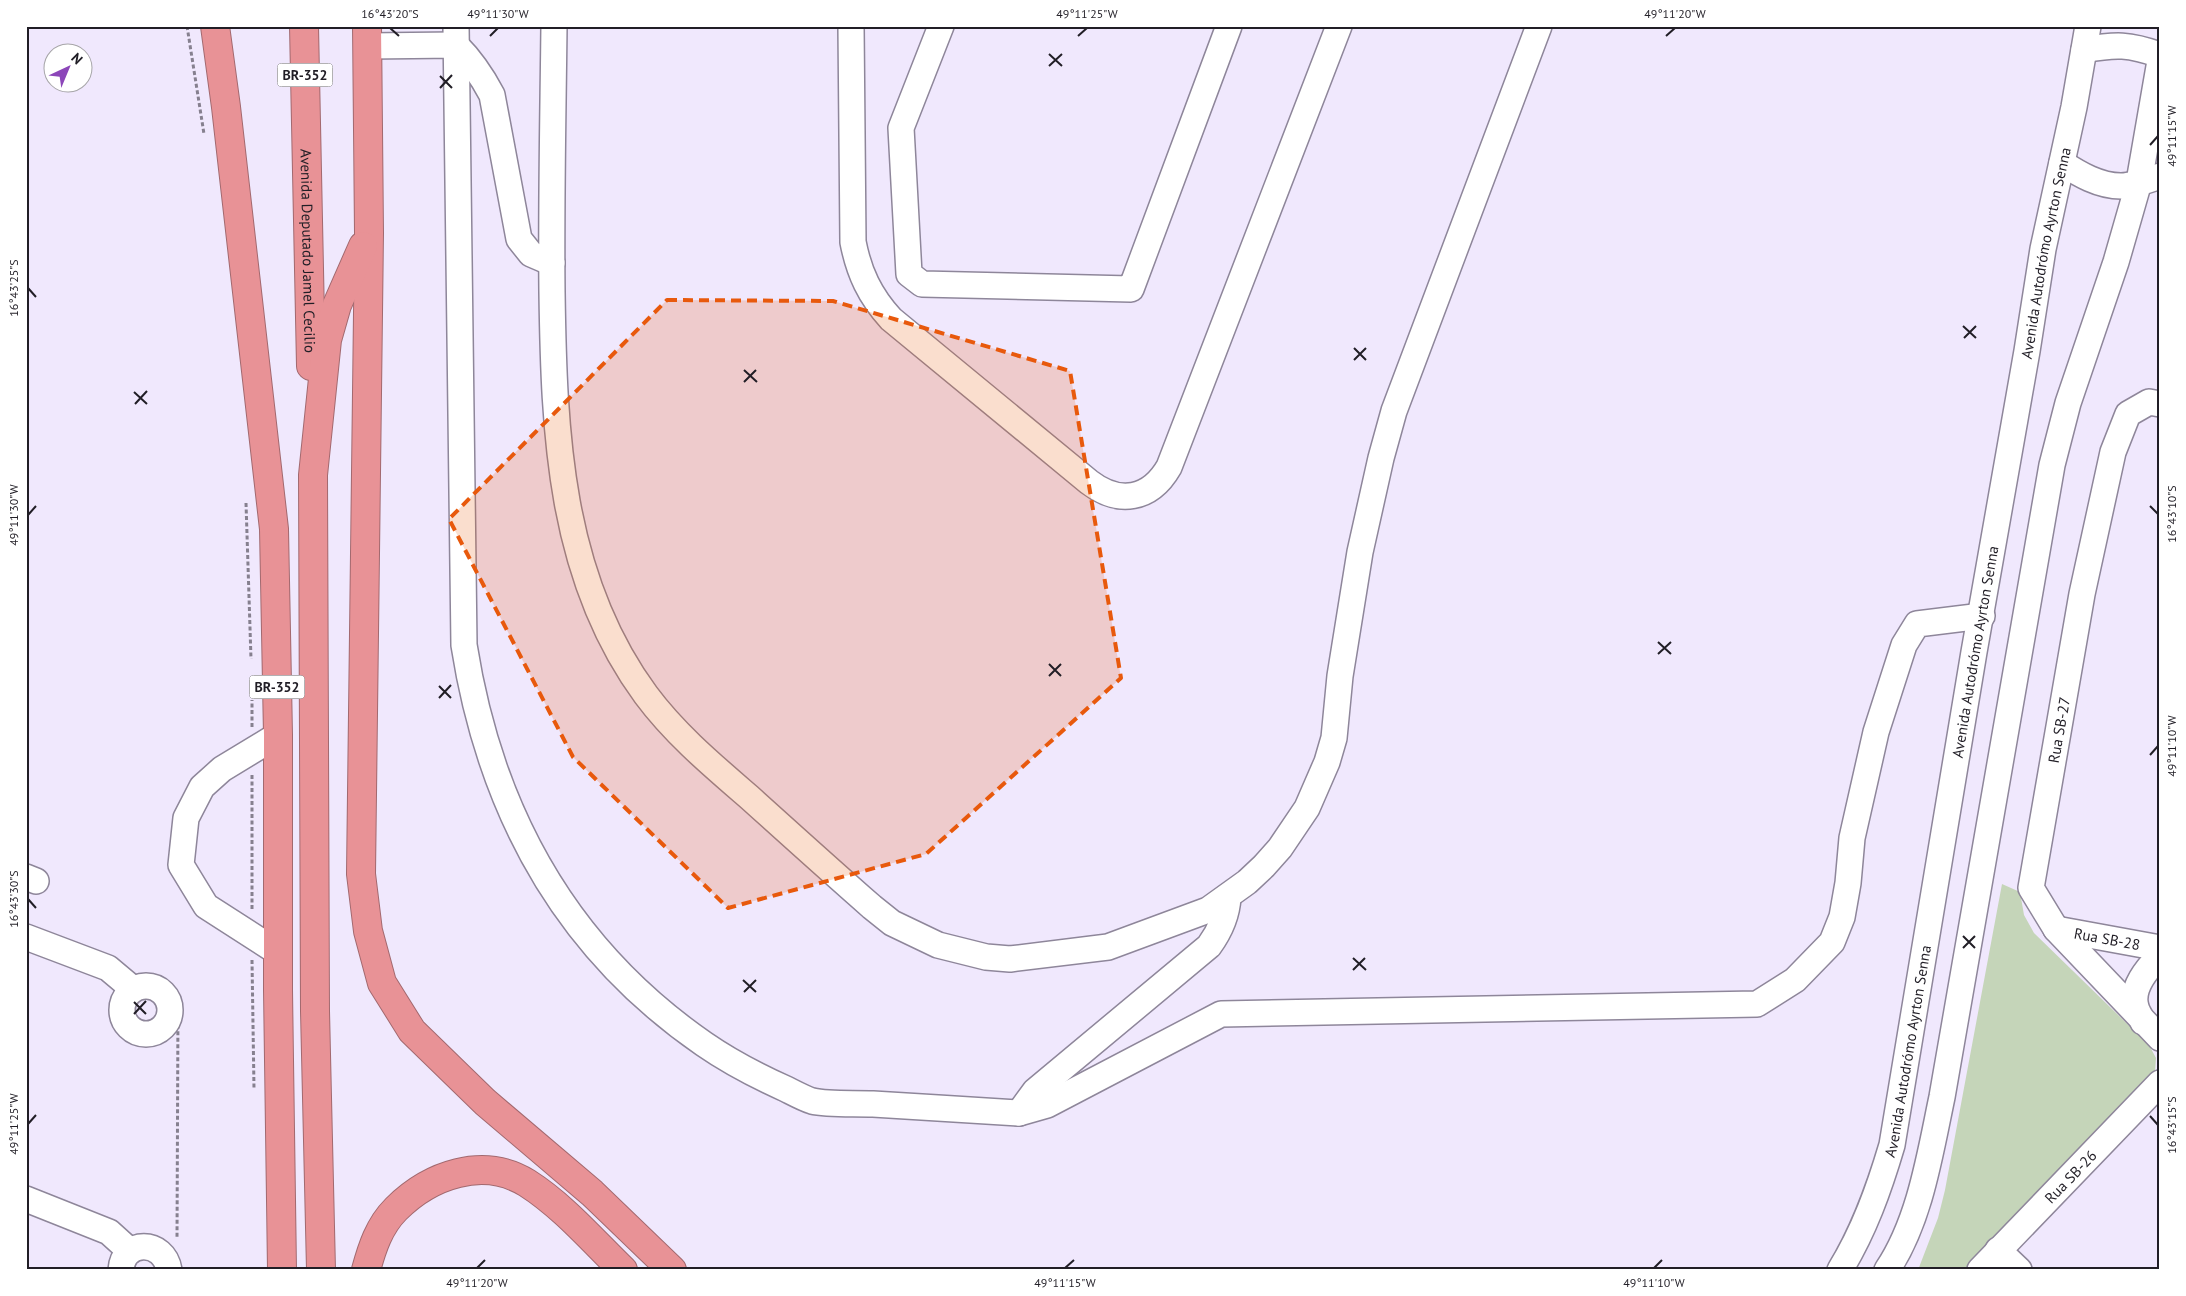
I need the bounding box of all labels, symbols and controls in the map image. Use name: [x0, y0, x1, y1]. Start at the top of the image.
text: 16°43'20"S: [361, 6, 419, 21]
text: 49°11'30"W: [467, 6, 529, 21]
text: 49°11'25"W: [1056, 6, 1118, 21]
text: 49°11'20"W: [1644, 6, 1706, 21]
north arrow: [42, 42, 92, 92]
text: N: [67, 49, 87, 68]
road number: BR-352: [278, 64, 332, 86]
text: 49°11'15"W: [2164, 105, 2179, 167]
street label: Avenida Autodrómo Ayrton Senna: [2016, 145, 2074, 360]
street label: Avenida Deputado Jamel Cecilio: [297, 149, 320, 353]
text: 16°43'25"S: [6, 259, 21, 317]
text: 49°11'30"W: [6, 484, 21, 546]
text: 16°43'10"S: [2164, 485, 2179, 543]
street label: Avenida Autodrómo Ayrton Senna: [1947, 544, 2002, 759]
road number: BR-352: [250, 676, 304, 699]
street label: Rua SB-27: [2044, 695, 2074, 765]
text: 49°11'10"W: [2164, 715, 2179, 777]
text: 16°43'30"S: [6, 870, 21, 928]
street label: Rua SB-28: [2073, 923, 2142, 954]
street label: Avenida Autodrómo Ayrton Senna: [1879, 944, 1935, 1159]
text: 49°11'25"W: [6, 1093, 21, 1155]
text: 16°43'15"S: [2164, 1096, 2179, 1154]
street label: Rua SB-26: [2040, 1146, 2100, 1207]
text: 49°11'20"W: [446, 1275, 508, 1290]
text: 49°11'15"W: [1034, 1275, 1096, 1290]
text: 49°11'10"W: [1623, 1275, 1685, 1290]

